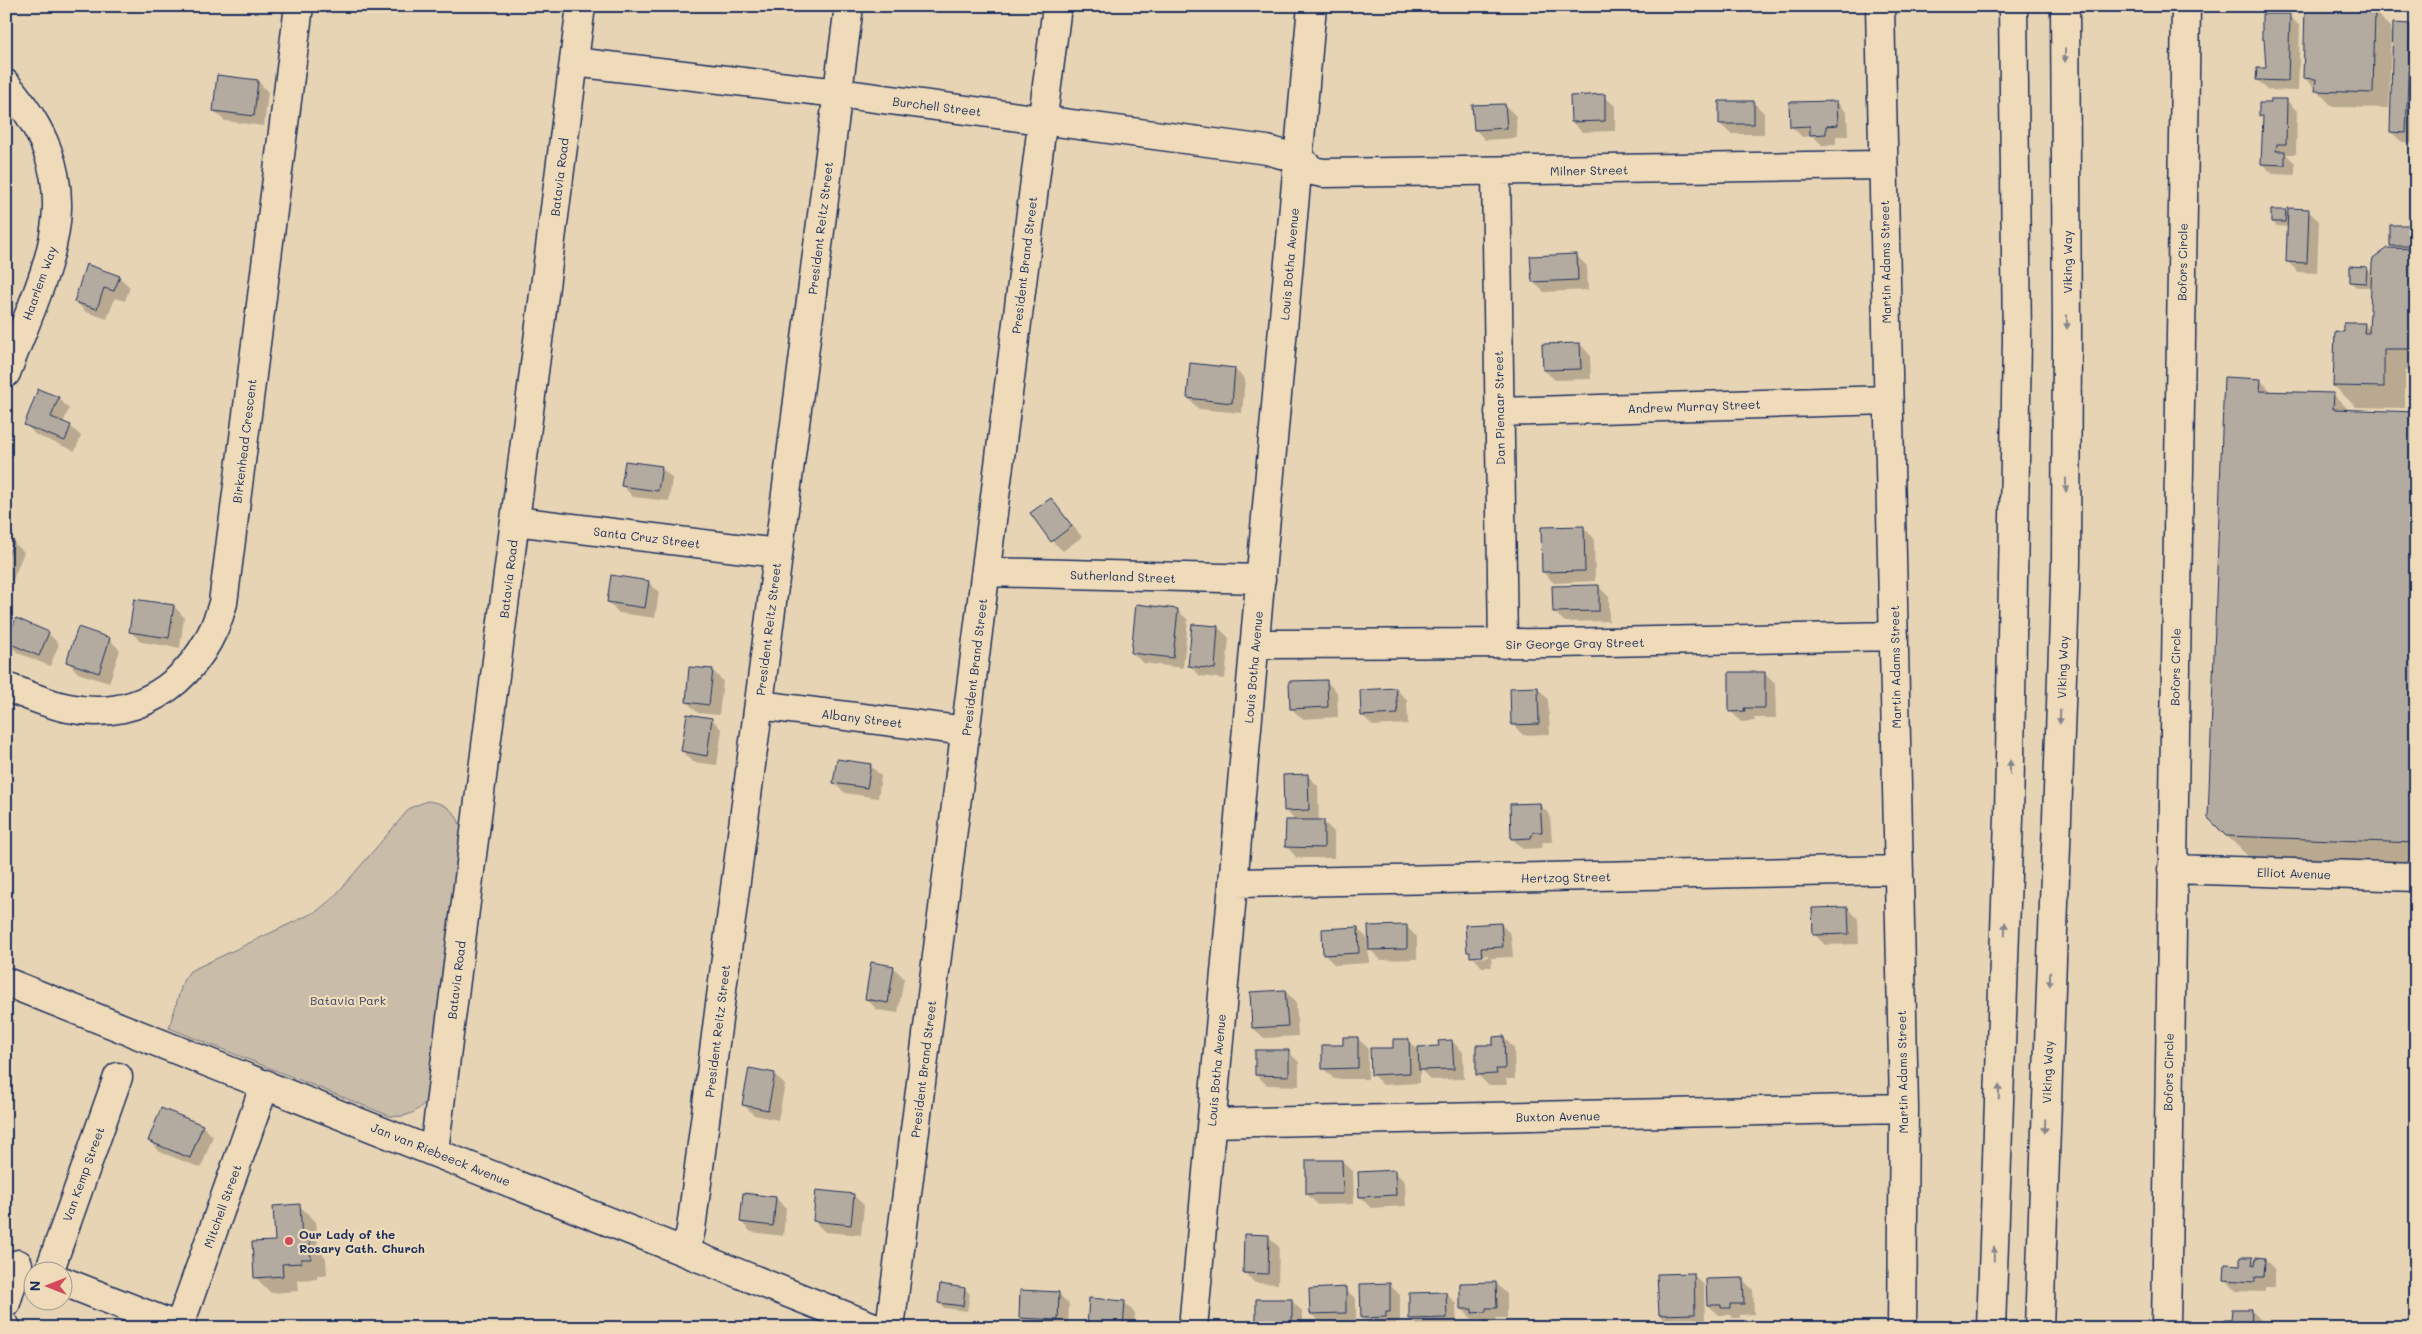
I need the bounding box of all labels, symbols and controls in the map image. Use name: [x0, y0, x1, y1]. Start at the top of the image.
one-way arrow: [2061, 47, 2069, 63]
street label: Burchell Street: [892, 93, 982, 119]
street label: Batavia Road: [546, 136, 572, 217]
street label: President Reitz Street: [804, 161, 836, 295]
street label: Milner Street: [1550, 161, 1628, 179]
street label: President Brand Street: [1008, 195, 1040, 335]
street label: Martin Adams Street: [1876, 200, 1894, 324]
street label: Louis Botha Avenue: [1276, 207, 1302, 321]
street label: Bofors Circle: [2173, 223, 2191, 301]
street label: Viking Way: [2059, 230, 2075, 294]
street label: Haarlem Way: [18, 244, 60, 322]
one-way arrow: [2063, 315, 2071, 331]
street label: Dan Pienaar Street: [1490, 351, 1508, 465]
street label: Birkenhead Crescent: [228, 378, 260, 504]
street label: Andrew Murray Street: [1627, 396, 1761, 416]
one-way arrow: [2062, 477, 2070, 493]
street label: Santa Cruz Street: [593, 523, 701, 551]
street label: Batavia Road: [495, 538, 521, 619]
street label: President Reitz Street: [752, 562, 784, 696]
street label: Sutherland Street: [1070, 566, 1176, 586]
street label: President Brand Street: [958, 597, 990, 737]
street label: Martin Adams Street: [1886, 605, 1904, 729]
street label: Louis Botha Avenue: [1240, 610, 1266, 724]
street label: Bofors Circle: [2166, 628, 2184, 706]
street label: Sir George Gray Street: [1506, 634, 1644, 652]
street label: Viking Way: [2053, 635, 2071, 699]
street label: Albany Street: [821, 705, 903, 731]
one-way arrow: [2056, 710, 2064, 726]
one-way arrow: [2006, 759, 2014, 775]
street label: Elliot Avenue: [2257, 864, 2331, 882]
street label: Hertzog Street: [1521, 868, 1611, 886]
one-way arrow: [2001, 921, 2009, 937]
street label: Batavia Road: [443, 939, 469, 1020]
street label: President Reitz Street: [701, 964, 733, 1098]
one-way arrow: [2046, 971, 2054, 987]
park label: Batavia Park: [310, 992, 386, 1008]
street label: President Brand Street: [907, 999, 939, 1139]
street label: Martin Adams Street: [1893, 1010, 1911, 1134]
street label: Louis Botha Avenue: [1203, 1013, 1229, 1127]
street label: Bofors Circle: [2159, 1033, 2177, 1111]
street label: Viking Way: [2038, 1040, 2056, 1104]
one-way arrow: [1996, 1084, 2004, 1100]
street label: Buxton Avenue: [1516, 1107, 1600, 1125]
one-way arrow: [2041, 1118, 2049, 1134]
street label: Jan van Riebeeck Avenue: [369, 1119, 513, 1189]
street label: Van Kemp Street: [58, 1125, 108, 1223]
street label: Mitchell Street: [199, 1162, 245, 1250]
place label: Our Lady of the Rosary Cath. Church: [299, 1226, 425, 1256]
marker: Our Lady of the Rosary Cath. Church: [283, 1235, 295, 1247]
one-way arrow: [1990, 1246, 1998, 1262]
north arrow: [22, 1262, 72, 1312]
text: N: [25, 1281, 44, 1291]

